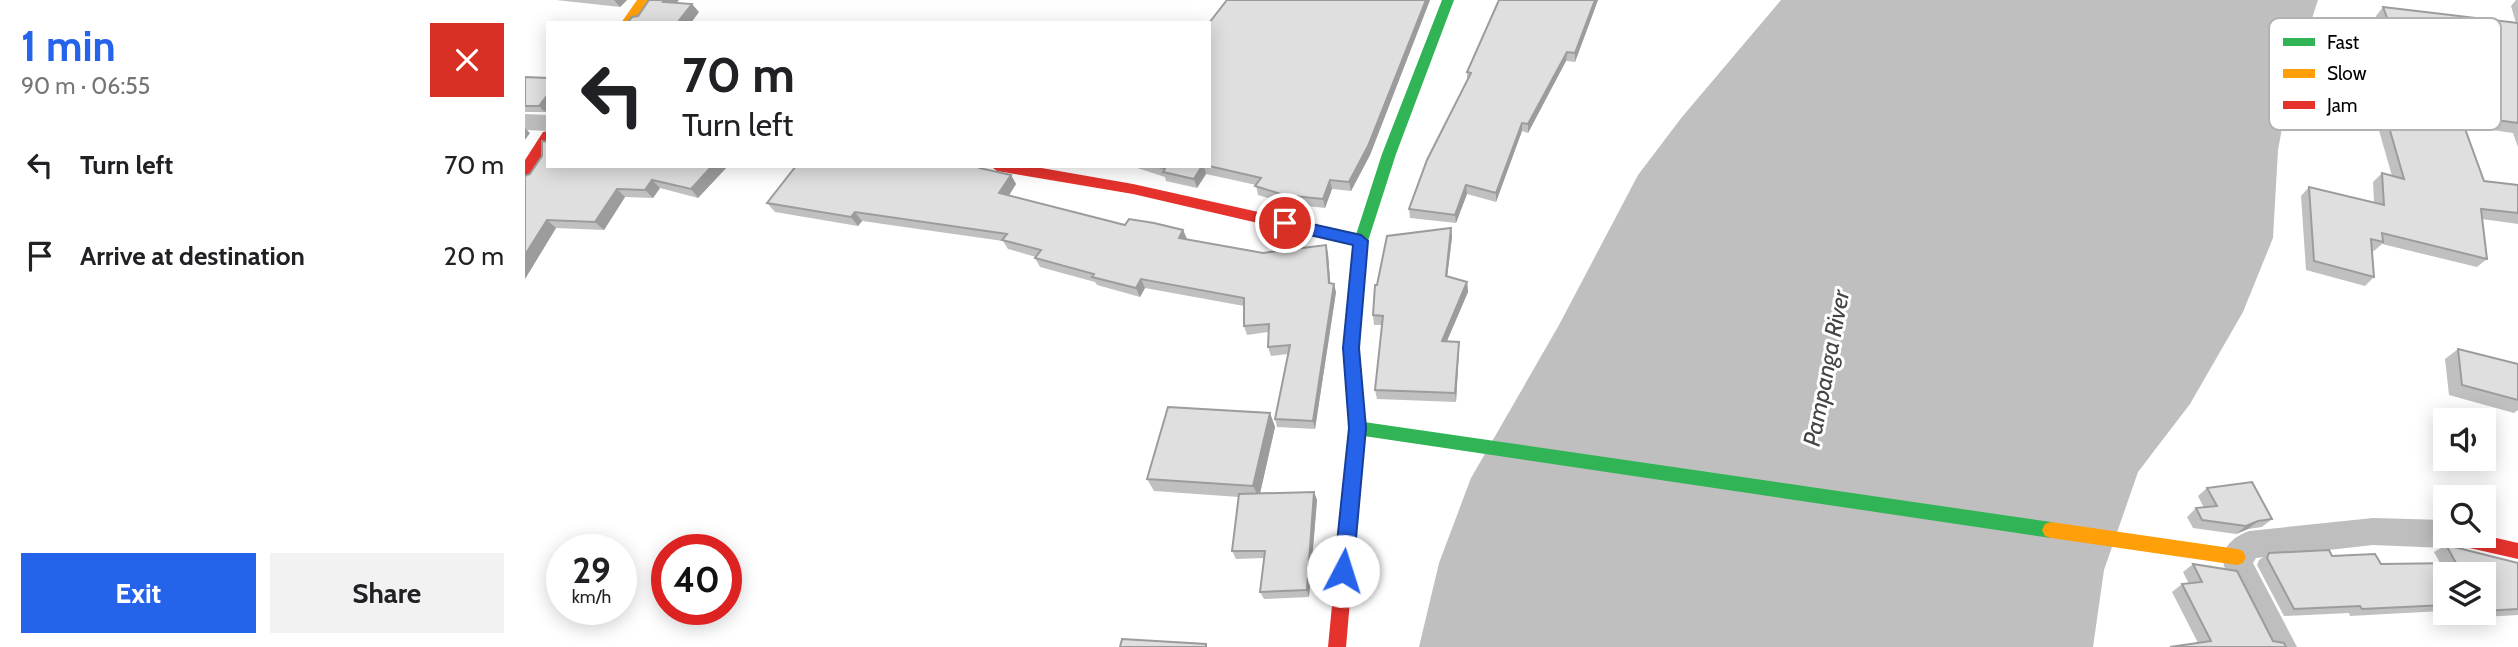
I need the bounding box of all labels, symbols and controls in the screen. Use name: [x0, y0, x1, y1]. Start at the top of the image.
legend: [2269, 18, 2501, 130]
text: 1 min: [21, 20, 116, 72]
button: close: [430, 23, 504, 97]
text: Fast: [2327, 31, 2360, 54]
text: 70 m: [682, 45, 795, 104]
icon: left: [567, 49, 658, 140]
text: Slow: [2327, 62, 2367, 85]
text: 90 m · 06:55: [21, 72, 150, 100]
text: Jam: [2326, 94, 2357, 117]
text: Turn left: [682, 105, 793, 144]
icon: left: [21, 146, 59, 184]
text: Turn left: [80, 149, 173, 181]
text: 70 m: [444, 149, 504, 181]
pin: [1255, 193, 1315, 253]
icon: arrive: [1266, 204, 1304, 242]
icon: arrive: [21, 237, 59, 275]
text: Arrive at destination: [80, 240, 305, 272]
text: 20 m: [444, 240, 504, 272]
water label: Pampanga River: [1797, 286, 1856, 449]
map controls: [2433, 408, 2496, 625]
button: sound: [2433, 408, 2496, 471]
button: search: [2433, 485, 2496, 548]
speed limit sign: 40: [651, 534, 742, 625]
position arrow: [1306, 534, 1380, 608]
text: 29: [572, 549, 611, 592]
button: Exit: [21, 553, 256, 633]
button: Share: [270, 553, 504, 633]
button: layers: [2433, 562, 2496, 625]
text: km/h: [572, 586, 611, 608]

